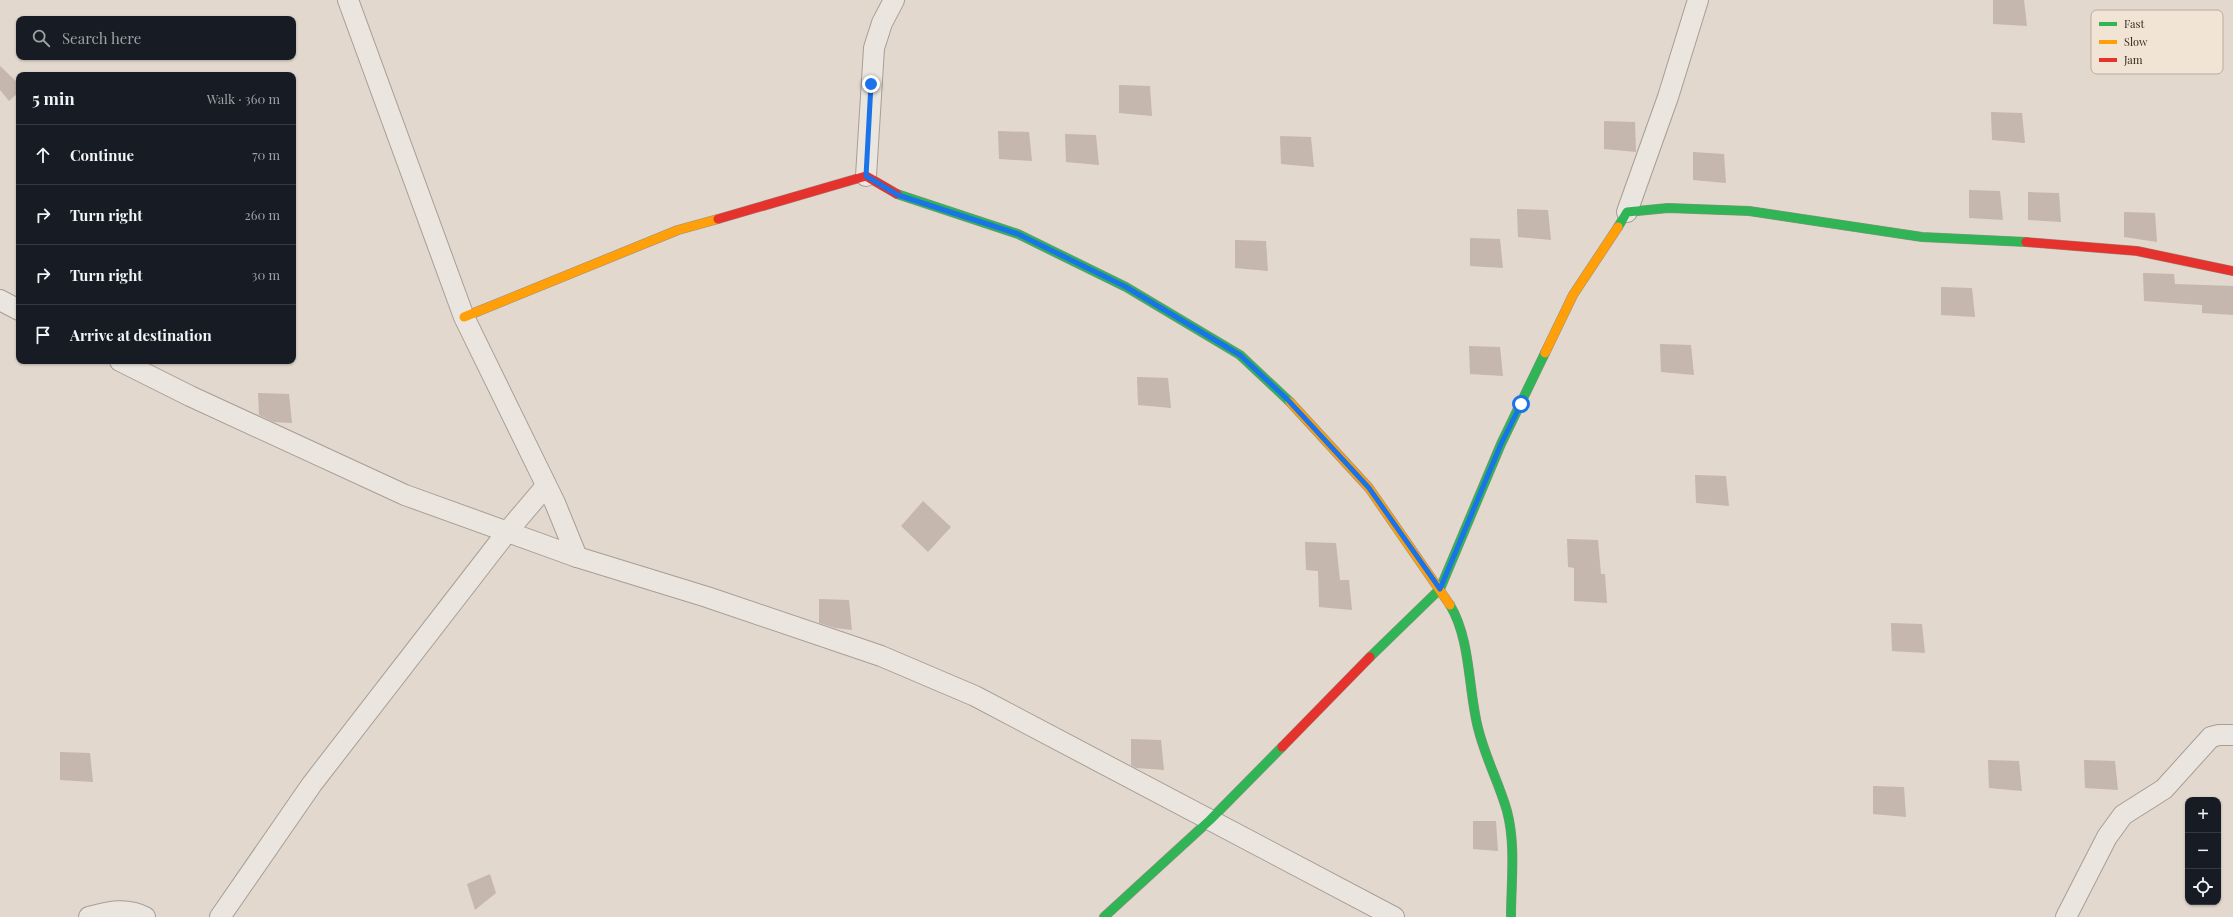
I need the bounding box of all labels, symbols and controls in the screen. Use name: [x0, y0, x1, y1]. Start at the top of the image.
legend: [2091, 10, 2223, 74]
search box: [16, 16, 296, 60]
text: Fast: [2124, 16, 2145, 31]
icon: search: [30, 27, 52, 49]
text: Search here: [62, 28, 141, 48]
text: Slow: [2124, 34, 2148, 49]
text: Jam: [2123, 52, 2143, 67]
route end: [862, 75, 880, 93]
text: 5 min: [32, 87, 75, 109]
text: Walk · 360 m: [207, 90, 280, 107]
icon: ahead: [32, 144, 54, 166]
text: Continue: [70, 145, 134, 165]
text: 70 m: [252, 146, 280, 163]
icon: right: [32, 204, 54, 226]
text: Turn right: [70, 205, 143, 225]
text: 260 m: [244, 206, 280, 223]
icon: right: [32, 264, 54, 286]
text: Turn right: [70, 265, 143, 285]
text: 30 m: [252, 266, 280, 283]
icon: arrive: [32, 324, 54, 346]
text: Arrive at destination: [70, 325, 212, 345]
route start: [1512, 395, 1530, 413]
map controls: [2185, 797, 2221, 905]
button: +: [2185, 797, 2221, 833]
button: −: [2185, 833, 2221, 869]
button: locate: [2185, 869, 2221, 905]

